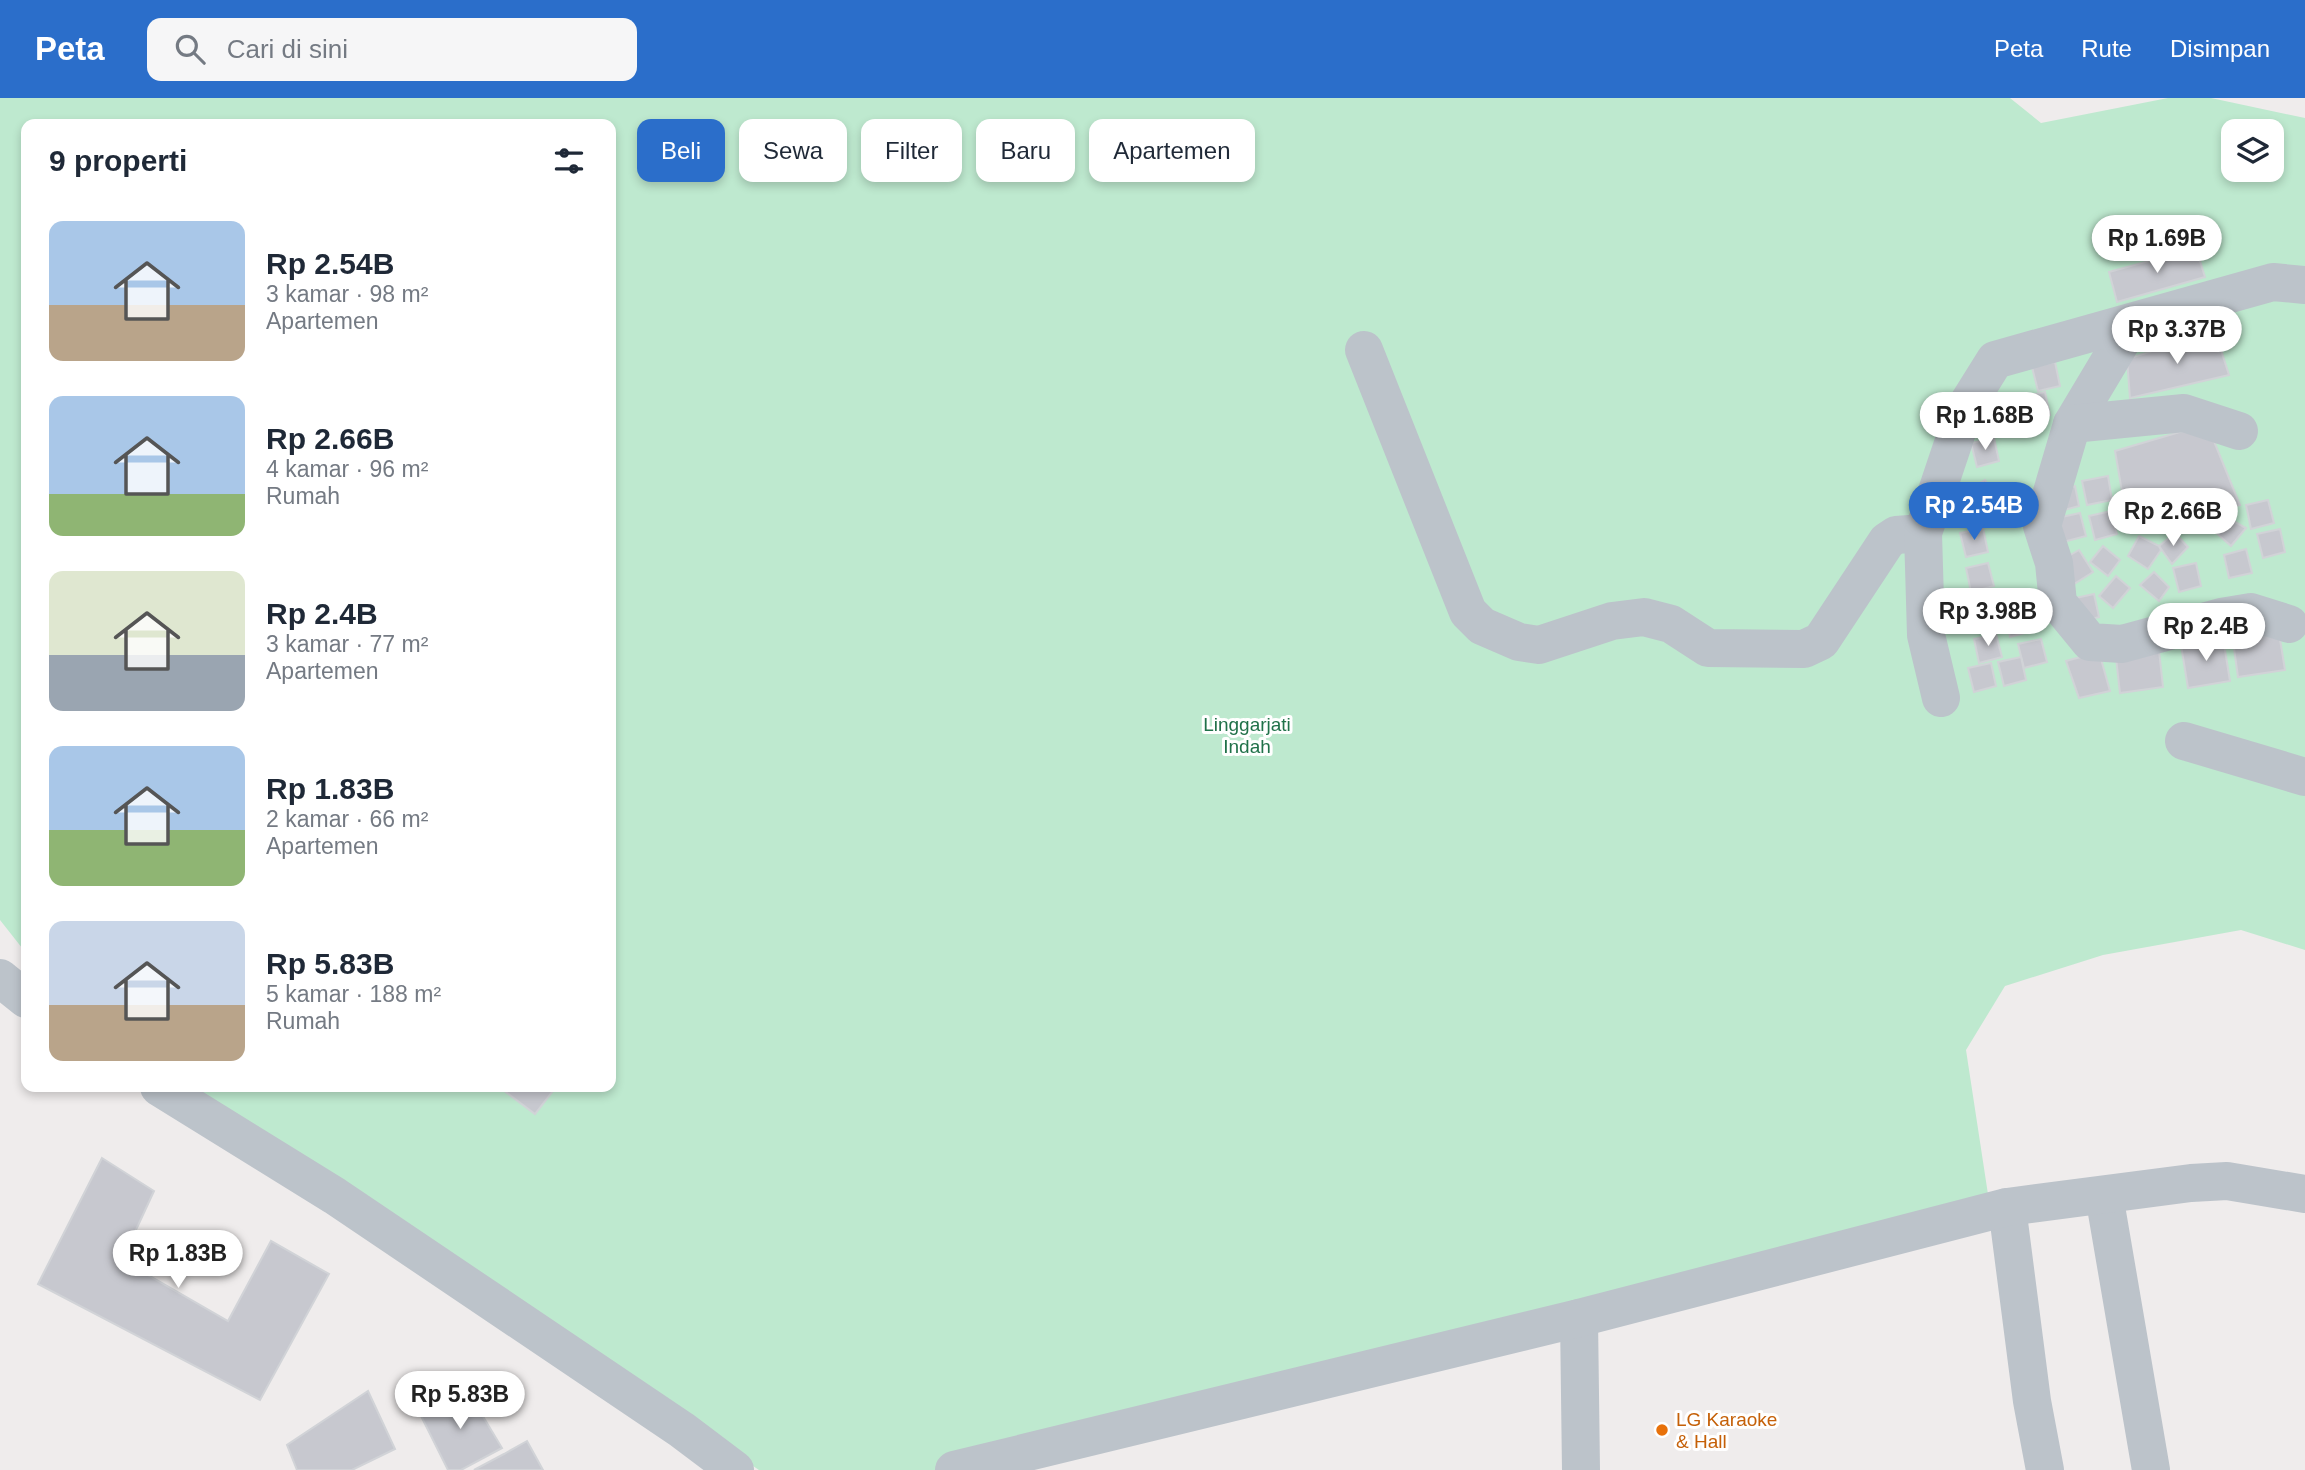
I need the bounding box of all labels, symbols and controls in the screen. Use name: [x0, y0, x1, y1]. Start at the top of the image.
search box: [147, 18, 637, 81]
text: Peta: [35, 30, 105, 67]
icon: search: [171, 30, 209, 68]
text: Cari di sini: [227, 34, 348, 64]
text: Peta: [1994, 35, 2043, 62]
text: Rute: [2081, 35, 2132, 62]
text: Disimpan: [2170, 35, 2270, 62]
chip: Beli: [637, 119, 725, 182]
chip: Sewa: [739, 119, 847, 182]
chip: Filter: [861, 119, 962, 182]
chip: Baru: [976, 119, 1075, 182]
chip: Apartemen: [1089, 119, 1255, 182]
map controls: [2221, 119, 2284, 182]
button: layers: [2221, 119, 2284, 182]
icon: filters: [550, 142, 588, 180]
text: 9 properti: [49, 144, 187, 177]
pin: Rp 1.69B: [2085, 216, 2229, 275]
text: Rp 1.69B: [2108, 225, 2206, 251]
text: Rp 2.54B: [266, 247, 394, 280]
icon: home: [105, 249, 189, 333]
text: 3 kamar · 98 m²: [266, 281, 428, 307]
pin: Rp 3.37B: [2105, 306, 2249, 366]
text: Apartemen: [266, 308, 379, 334]
text: Rp 3.37B: [2128, 316, 2226, 342]
pin: Rp 1.68B: [1913, 392, 2057, 452]
text: Rp 1.68B: [1936, 402, 2034, 428]
text: Rp 2.66B: [266, 422, 394, 455]
icon: home: [105, 424, 189, 508]
text: 4 kamar · 96 m²: [266, 456, 428, 482]
pin: Rp 2.54B: [1902, 482, 2046, 542]
text: Rumah: [266, 483, 340, 509]
pin: Rp 2.66B: [2101, 489, 2245, 548]
text: Rp 2.54B: [1925, 492, 2023, 518]
text: Rp 2.66B: [2124, 498, 2222, 524]
pin: Rp 3.98B: [1916, 588, 2060, 648]
text: Rp 2.4B: [266, 597, 378, 630]
text: Rp 3.98B: [1939, 598, 2037, 624]
icon: home: [105, 599, 189, 683]
pin: Rp 2.4B: [2141, 603, 2271, 663]
text: Rp 2.4B: [2163, 613, 2249, 639]
text: 3 kamar · 77 m²: [266, 631, 428, 657]
text: Apartemen: [266, 658, 379, 684]
park label: Linggarjati Indah: [1203, 714, 1291, 757]
text: Rp 1.83B: [266, 772, 394, 805]
icon: home: [105, 774, 189, 858]
text: 2 kamar · 66 m²: [266, 806, 428, 832]
text: Apartemen: [266, 833, 379, 859]
text: Rp 5.83B: [266, 947, 394, 980]
icon: home: [105, 949, 189, 1033]
text: 5 kamar · 188 m²: [266, 981, 441, 1007]
text: Rumah: [266, 1008, 340, 1034]
pin: Rp 1.83B: [106, 1230, 250, 1290]
text: Rp 1.83B: [129, 1240, 227, 1266]
pin: Rp 5.83B: [388, 1372, 532, 1431]
text: Rp 5.83B: [411, 1381, 509, 1407]
place label: LG Karaoke & Hall: [1676, 1409, 1777, 1452]
marker: LG Karaoke & Hall: [1654, 1422, 1670, 1438]

